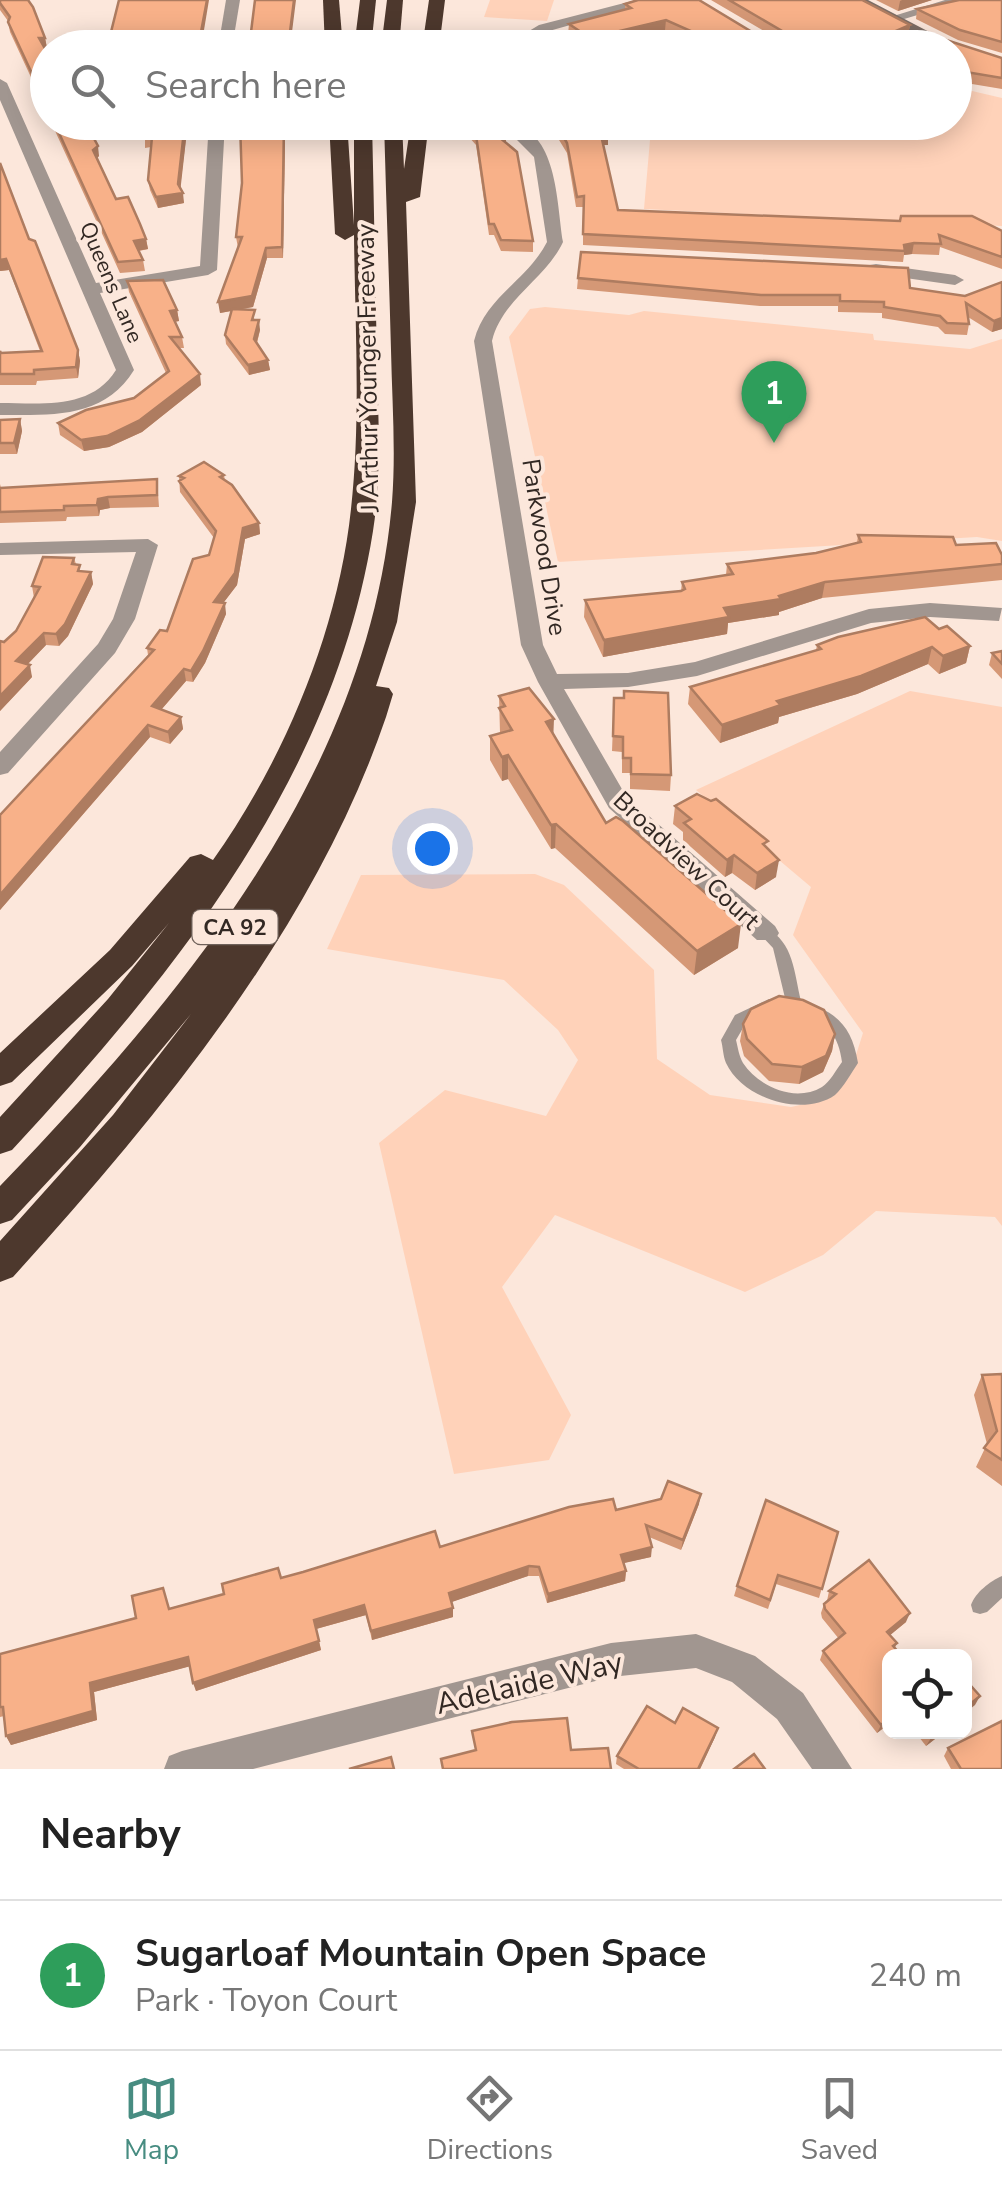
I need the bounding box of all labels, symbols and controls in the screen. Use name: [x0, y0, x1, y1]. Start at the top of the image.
search box: [30, 30, 972, 140]
icon: search: [65, 58, 120, 113]
text: Search here: [145, 60, 346, 111]
street label: Queens Lane: [72, 217, 150, 348]
street label: J Arthur Younger Freeway: [348, 223, 388, 514]
pin: 1: [742, 360, 806, 443]
street label: Parkwood Drive: [513, 456, 575, 638]
street label: Broadview Court: [606, 784, 767, 938]
your location: [407, 823, 458, 874]
road number: CA 92: [192, 910, 278, 944]
street label: Adelaide Way: [432, 1642, 627, 1725]
map controls: [882, 1649, 972, 1739]
button: locate: [882, 1649, 972, 1739]
text: Nearby: [40, 1806, 181, 1863]
text: Sugarloaf Mountain Open Space: [135, 1928, 706, 1979]
text: 1: [63, 1954, 82, 1997]
text: 240 m: [869, 1954, 962, 1997]
text: Park · Toyon Court: [135, 1979, 397, 2022]
tab: Map: [124, 2071, 179, 2169]
tab: Directions: [427, 2071, 553, 2169]
tab: Saved: [801, 2071, 878, 2169]

